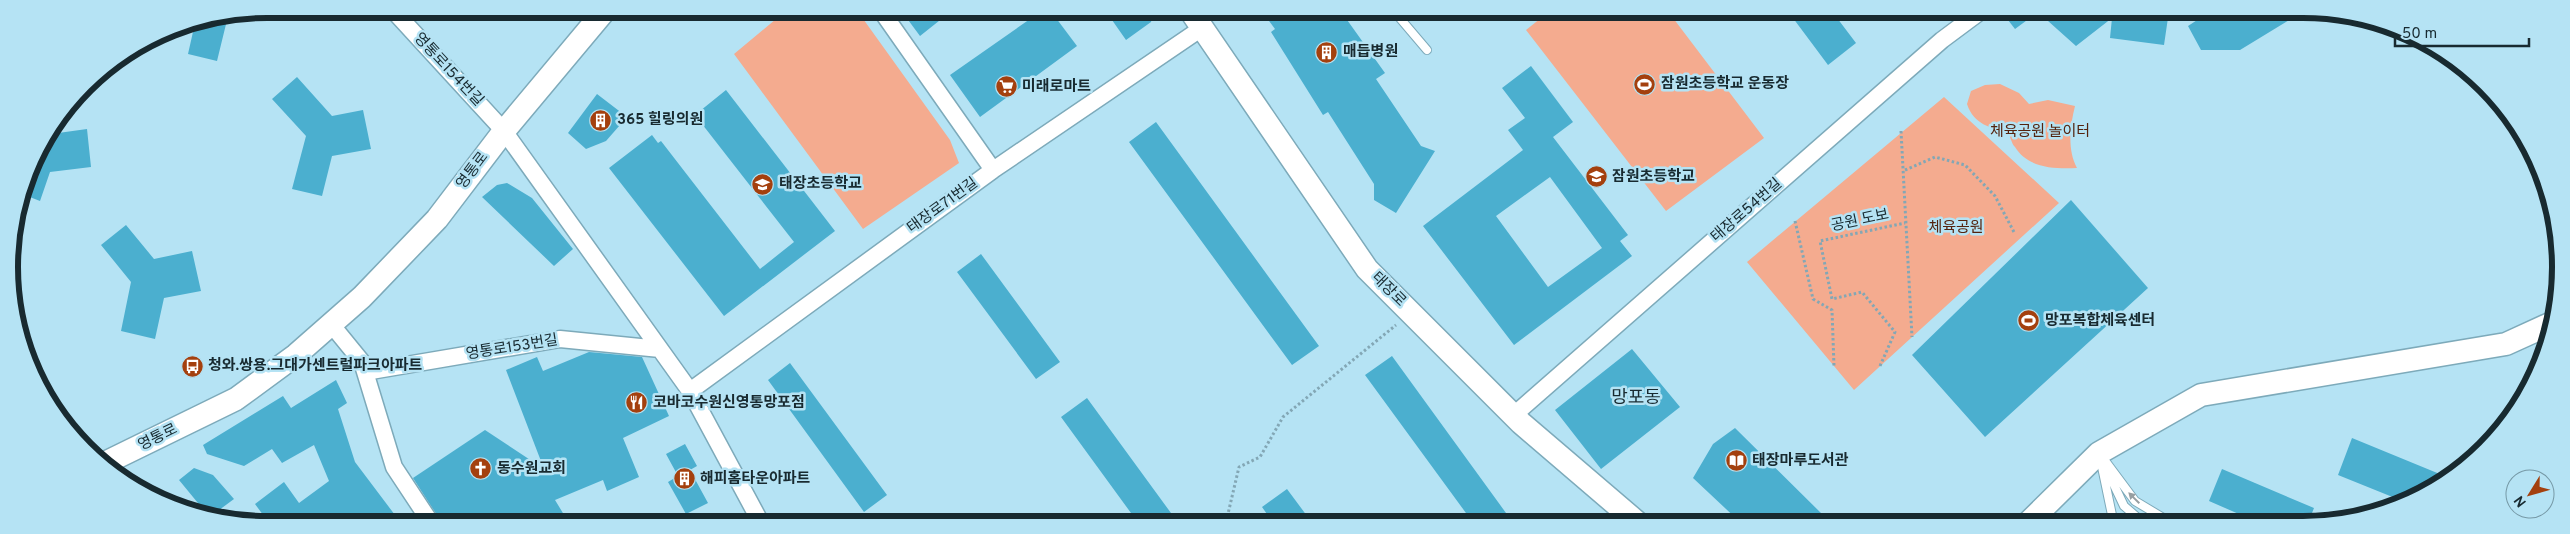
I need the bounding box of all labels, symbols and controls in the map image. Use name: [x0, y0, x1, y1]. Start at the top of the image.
scale bar: [2395, 15, 2529, 47]
text: 50 m: [2402, 25, 2437, 44]
street label: 영통로154번길: [409, 29, 487, 111]
building icon: 매듭병원: [1315, 40, 1339, 64]
place label: 매듭병원: [1343, 43, 1398, 62]
sports icon: 잠원초등학교 운동장: [1633, 72, 1657, 96]
place label: 잠원초등학교 운동장: [1661, 74, 1789, 94]
supermarket icon: 미래로마트: [994, 75, 1018, 99]
place label: 미래로마트: [1022, 78, 1091, 97]
building icon: 365 힐링의원: [589, 108, 613, 132]
place label: 365 힐링의원: [617, 110, 703, 130]
park label: 체육공원 놀이터: [1990, 123, 2090, 142]
street label: 영통로: [453, 149, 493, 193]
school or university icon: 잠원초등학교: [1584, 165, 1608, 189]
place label: 잠원초등학교: [1612, 167, 1695, 187]
school or university icon: 태장초등학교: [751, 172, 775, 196]
place label: 태장초등학교: [779, 174, 862, 194]
street label: 태장로71번길: [904, 174, 982, 238]
street label: 태장로54번길: [1708, 175, 1786, 247]
street label: 공원 도보: [1829, 206, 1891, 236]
park label: 체육공원: [1928, 219, 1984, 238]
street label: 태장로: [1367, 269, 1409, 311]
sports icon: 망포복합체육센터: [2017, 309, 2041, 333]
place label: 망포복합체육센터: [2045, 311, 2155, 331]
street label: 영통로153번길: [465, 331, 559, 365]
bus stop icon: 청와.쌍용.그대가센트럴파크아파트: [180, 354, 204, 378]
place label: 청와.쌍용.그대가센트럴파크아파트: [208, 357, 422, 376]
district label: 망포동: [1611, 387, 1661, 410]
restaurant icon: 코바코수원신영통망포점: [625, 391, 649, 415]
place label: 코바코수원신영통망포점: [653, 394, 805, 413]
street label: 영통로: [135, 420, 181, 456]
library icon: 태장마루도서관: [1724, 449, 1748, 473]
place label: 태장마루도서관: [1752, 452, 1849, 471]
church icon: 동수원교회: [469, 457, 493, 481]
place label: 동수원교회: [497, 460, 566, 479]
building icon: 해피홈타운아파트: [672, 467, 696, 491]
north arrow: [2505, 469, 2555, 519]
place label: 해피홈타운아파트: [700, 470, 811, 489]
text: N: [2511, 492, 2531, 510]
one-way arrow: [2128, 493, 2140, 505]

